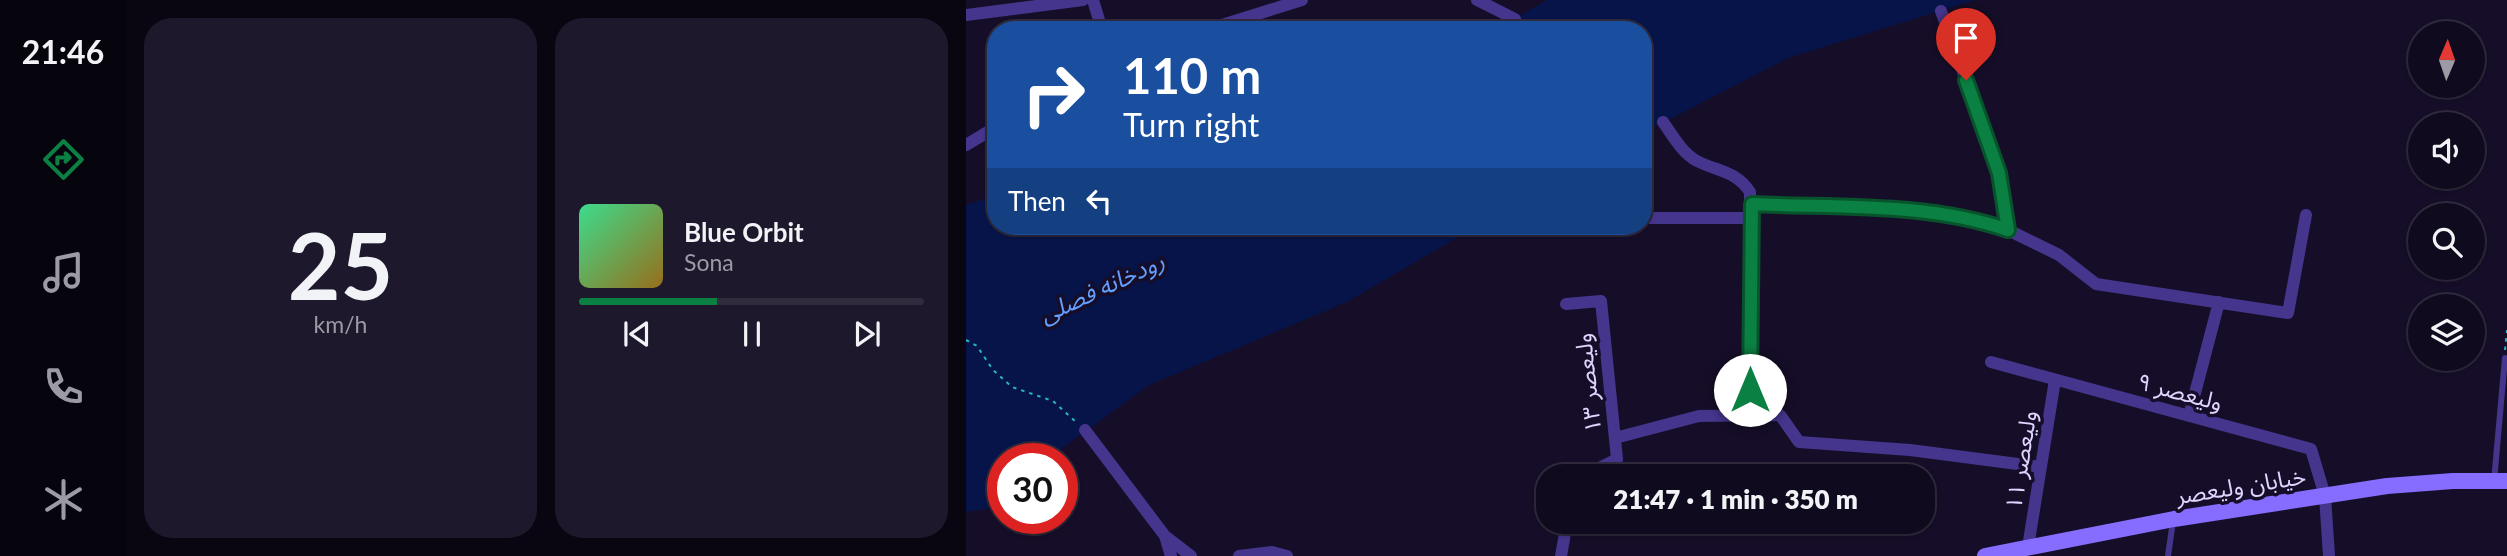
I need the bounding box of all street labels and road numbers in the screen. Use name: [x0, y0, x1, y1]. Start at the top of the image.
street label: ولیعصر ۱۳: [1568, 332, 1607, 434]
street label: ولیعصر ۹: [2134, 366, 2226, 417]
street label: ولیعصر ۱۱: [1998, 408, 2043, 512]
street label: خیابان ولیعصر: [2173, 461, 2308, 510]

